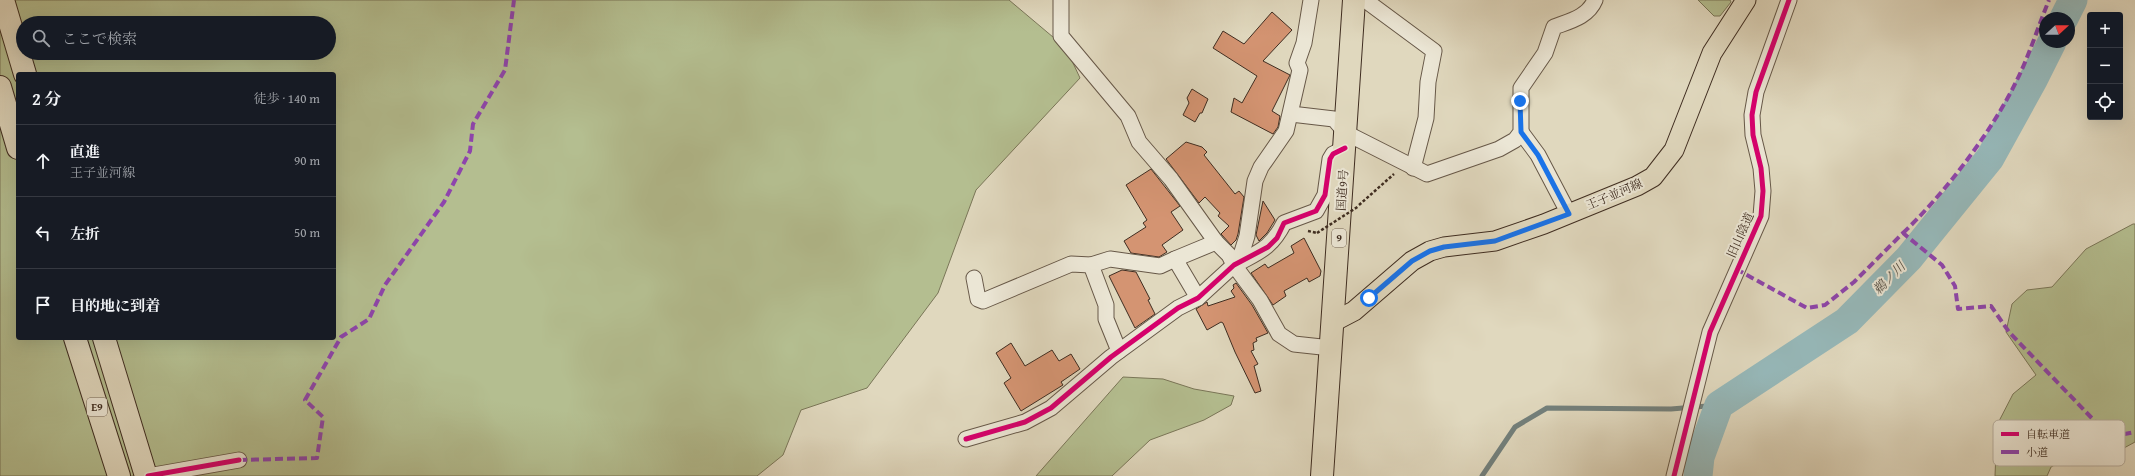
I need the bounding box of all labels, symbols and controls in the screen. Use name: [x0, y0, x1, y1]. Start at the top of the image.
north arrow: [2039, 12, 2075, 48]
map controls: [2087, 12, 2123, 120]
button: +: [2087, 12, 2123, 48]
search box: [16, 16, 336, 60]
icon: search: [30, 27, 52, 49]
text: ここで検索: [62, 28, 137, 49]
button: −: [2087, 48, 2123, 84]
button: locate: [2087, 84, 2123, 120]
text: 2 分: [32, 86, 62, 111]
text: 徒歩 · 140 m: [254, 89, 320, 108]
route end: [1511, 92, 1529, 110]
text: 直進: [70, 141, 100, 162]
icon: ahead: [32, 150, 54, 172]
text: 90 m: [294, 151, 320, 170]
text: 王子並河線: [70, 163, 135, 182]
street label: 国道9号: [1332, 169, 1352, 211]
street label: 王子並河線: [1583, 174, 1645, 214]
street label: 旧山陰道: [1722, 210, 1758, 260]
icon: left: [32, 222, 54, 244]
text: 左折: [70, 223, 100, 244]
text: 50 m: [294, 223, 320, 242]
road number: 9: [1332, 229, 1346, 247]
water label: 鵜ノ川: [1868, 256, 1911, 299]
route start: [1360, 289, 1378, 307]
icon: arrive: [32, 294, 54, 316]
text: 目的地に到着: [70, 295, 160, 316]
road number: E9: [87, 398, 107, 416]
legend: [1993, 420, 2125, 466]
text: 自転車道: [2026, 426, 2070, 442]
text: 小道: [2026, 444, 2048, 460]

